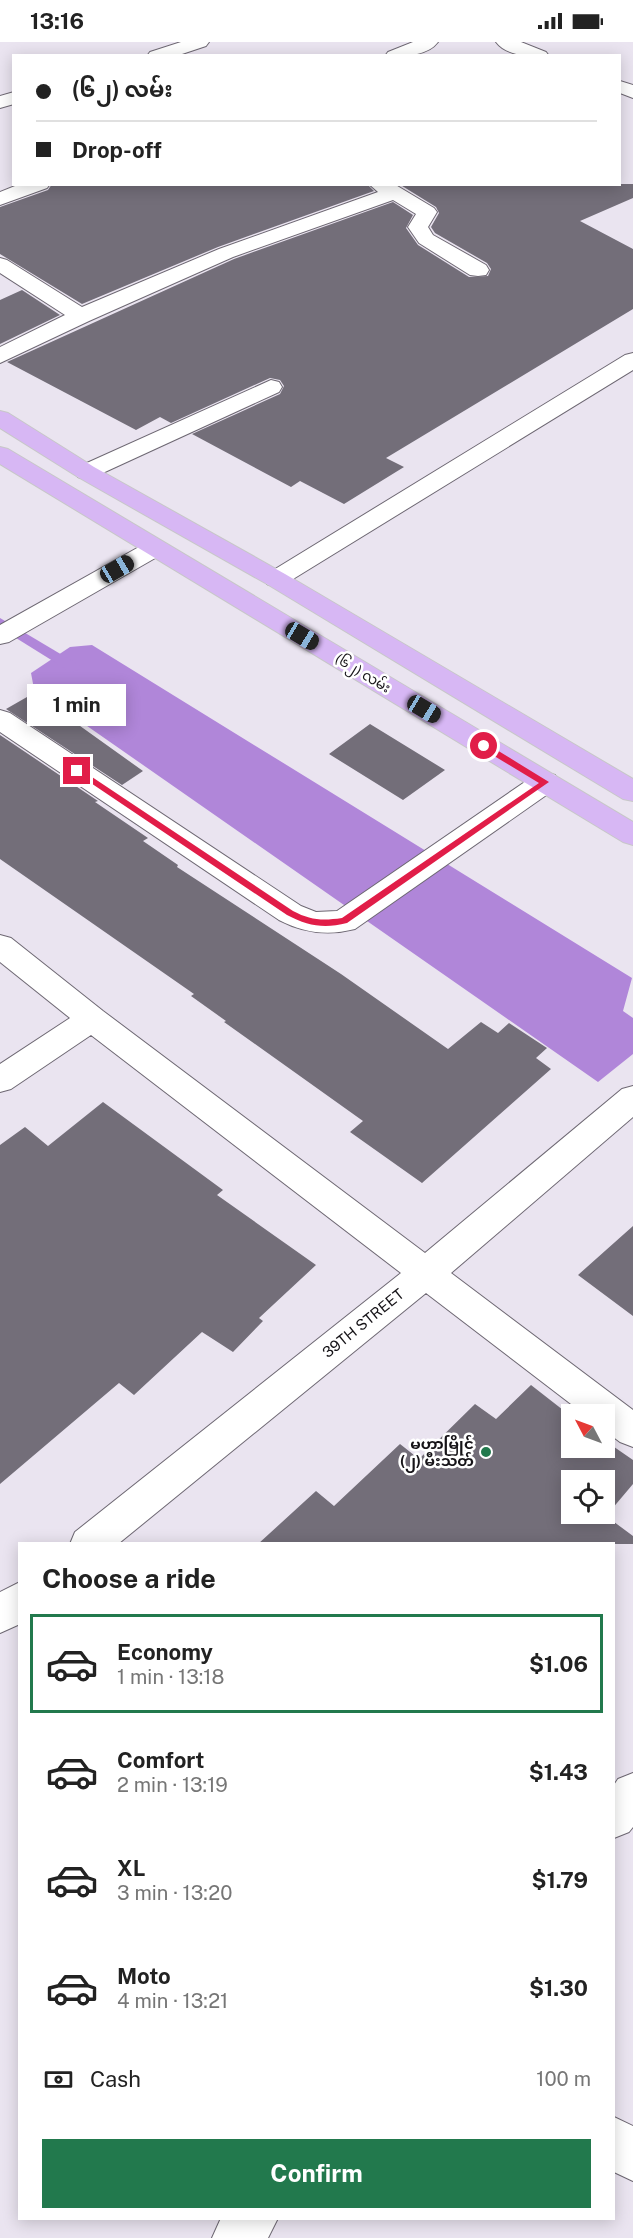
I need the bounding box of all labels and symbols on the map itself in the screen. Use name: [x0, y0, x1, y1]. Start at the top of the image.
car: [97, 552, 137, 586]
car: [282, 619, 322, 653]
street label: (၆၂) လမ်း: [330, 649, 395, 699]
callout: 1 min: [28, 684, 127, 726]
car: [404, 692, 444, 726]
route start: [470, 732, 497, 759]
route end: [63, 757, 90, 784]
street label: 39TH STREET: [319, 1285, 407, 1361]
north arrow: [561, 1404, 615, 1458]
place label: မဟာမြိုင် (၂) မီးသတ်: [400, 1434, 474, 1473]
marker: မဟာမြိုင် (၂) မီးသတ်: [479, 1445, 493, 1459]

